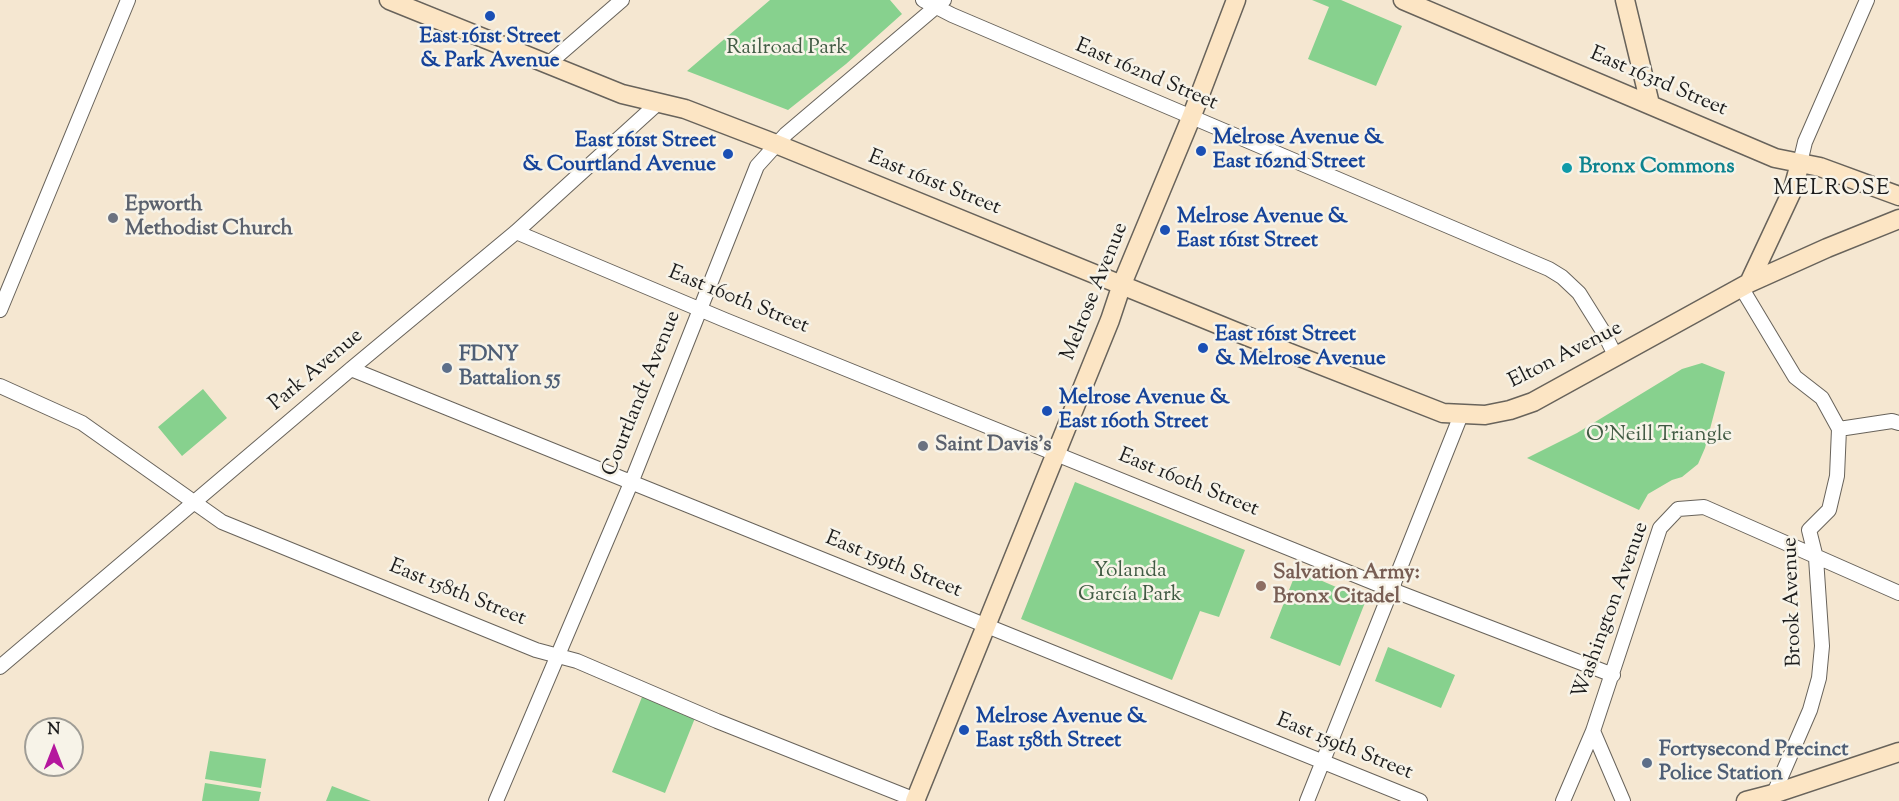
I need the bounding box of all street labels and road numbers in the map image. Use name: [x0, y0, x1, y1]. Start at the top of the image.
street label: East 162nd Street: [1071, 35, 1221, 117]
street label: East 163rd Street: [1586, 43, 1730, 123]
street label: East 161st Street: [864, 146, 1004, 222]
street label: Melrose Avenue: [1057, 219, 1135, 365]
street label: East 160th Street: [664, 261, 812, 341]
street label: Courtlandt Avenue: [598, 308, 688, 480]
street label: Elton Avenue: [1505, 317, 1627, 395]
street label: Park Avenue: [265, 324, 369, 418]
street label: East 160th Street: [1114, 444, 1262, 524]
street label: Washington Avenue: [1568, 519, 1656, 703]
street label: East 159th Street: [821, 527, 965, 605]
street label: Brook Avenue: [1779, 537, 1809, 667]
street label: East 158th Street: [385, 555, 529, 633]
street label: East 159th Street: [1272, 709, 1416, 787]

